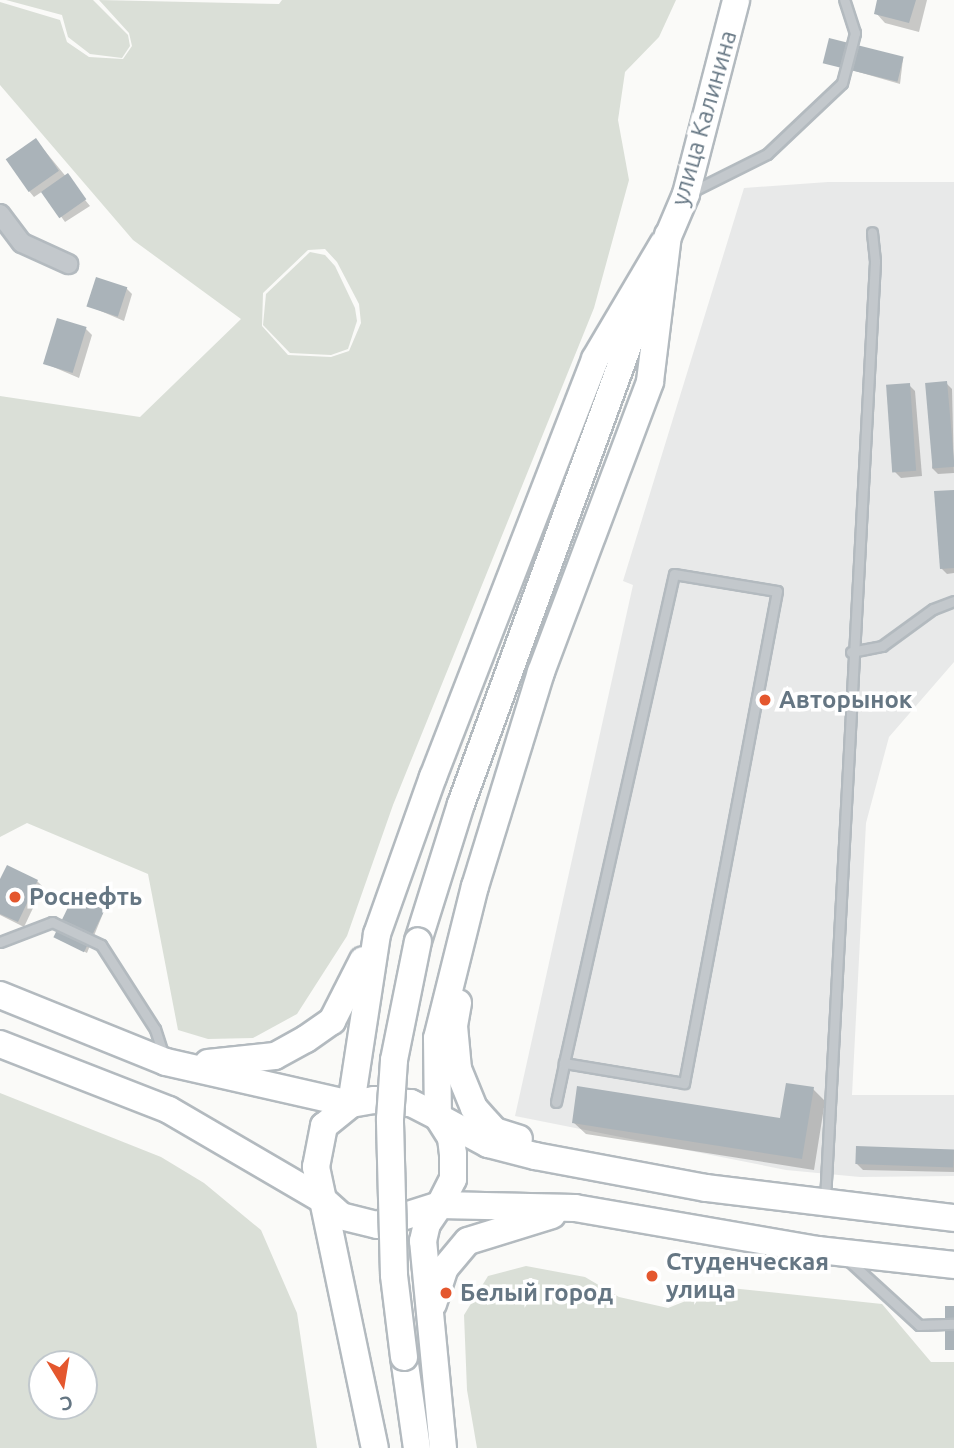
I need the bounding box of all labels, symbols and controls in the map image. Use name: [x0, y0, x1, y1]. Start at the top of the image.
street label: улица Калинина: [665, 27, 743, 209]
place label: Авторынок: [779, 686, 912, 714]
marker: Авторынок: [757, 692, 773, 708]
place label: Роснефть: [29, 883, 142, 911]
marker: Роснефть: [7, 889, 23, 905]
place label: Студенческая улица: [666, 1248, 829, 1304]
marker: Студенческая улица: [644, 1268, 660, 1284]
place label: Белый город: [460, 1279, 613, 1307]
marker: Белый город: [438, 1285, 454, 1301]
north arrow: [28, 1350, 98, 1420]
text: С: [59, 1392, 75, 1416]

